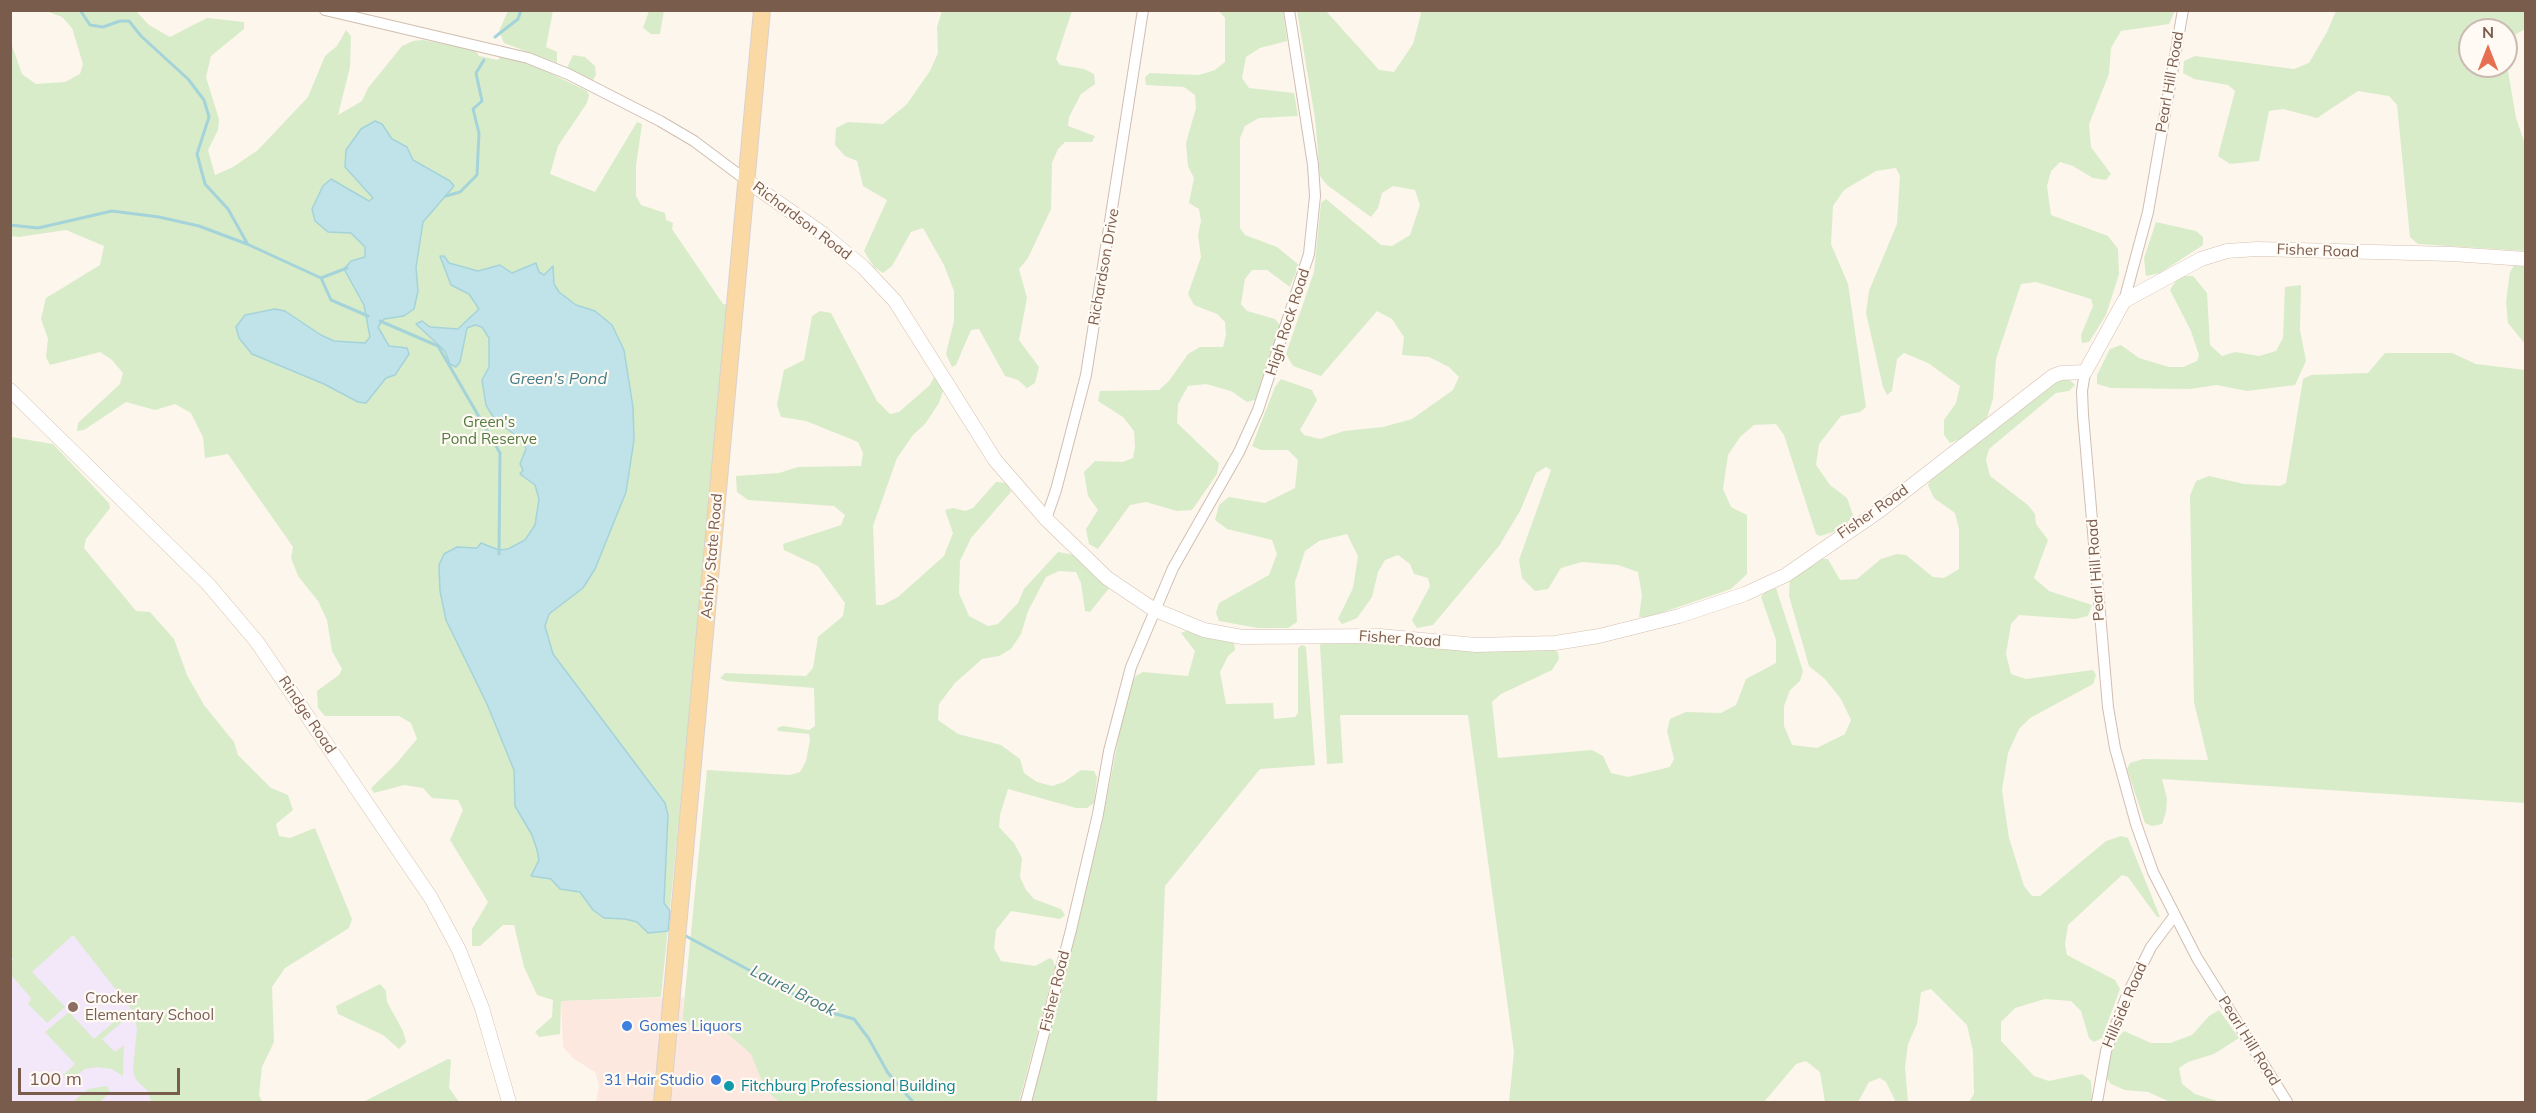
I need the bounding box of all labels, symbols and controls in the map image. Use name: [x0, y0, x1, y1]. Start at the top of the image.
north arrow: [2458, 18, 2518, 78]
text: N: [2482, 22, 2494, 42]
street label: Pearl Hill Road: [2152, 30, 2188, 134]
street label: Richardson Road: [749, 178, 855, 264]
street label: Richardson Drive: [1085, 207, 1123, 327]
street label: Fisher Road: [2276, 241, 2360, 261]
street label: High Rock Road: [1262, 266, 1314, 378]
water label: Green's Pond: [509, 369, 607, 389]
park label: Green's Pond Reserve: [441, 413, 537, 448]
street label: Fisher Road: [1834, 481, 1912, 543]
street label: Ashby State Road: [698, 493, 726, 619]
street label: Pearl Hill Road: [2083, 518, 2109, 622]
street label: Fisher Road: [1358, 627, 1442, 651]
street label: Rindge Road: [274, 673, 340, 757]
street label: Fisher Road: [1036, 949, 1074, 1033]
street label: Hillside Road: [2099, 960, 2151, 1050]
water label: Laurel Brook: [747, 961, 839, 1021]
place label: Crocker Elementary School: [85, 989, 214, 1024]
street label: Pearl Hill Road: [2214, 993, 2284, 1089]
marker: Crocker Elementary School: [66, 1000, 80, 1014]
place label: Gomes Liquors: [639, 1017, 742, 1035]
marker: Gomes Liquors: [620, 1019, 634, 1033]
scale bar: [21, 1056, 183, 1094]
text: 100 m: [29, 1067, 82, 1090]
place label: 31 Hair Studio: [604, 1071, 704, 1089]
marker: 31 Hair Studio: [709, 1073, 723, 1087]
place label: Fitchburg Professional Building: [741, 1077, 956, 1095]
marker: Fitchburg Professional Building: [722, 1079, 736, 1093]

